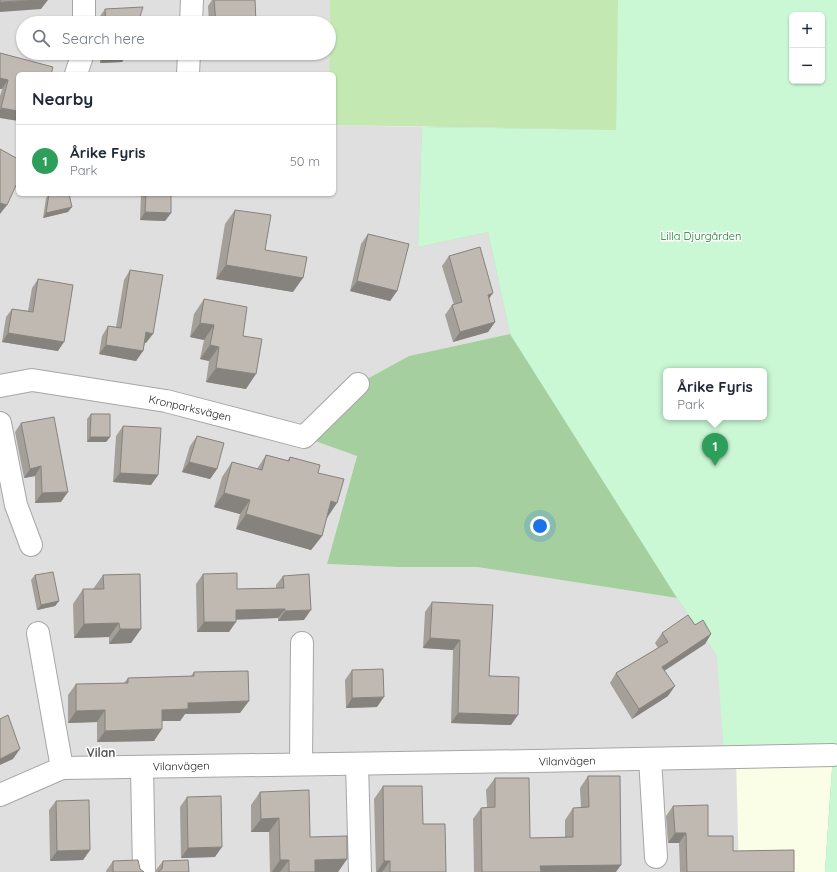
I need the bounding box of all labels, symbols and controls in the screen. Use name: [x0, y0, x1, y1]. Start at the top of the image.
map controls: [789, 12, 825, 84]
button: +: [789, 12, 825, 48]
search box: [16, 16, 336, 60]
icon: search: [30, 27, 52, 49]
text: Search here: [62, 29, 145, 48]
button: −: [789, 48, 825, 84]
text: Nearby: [32, 88, 93, 109]
text: Årike Fyris: [70, 143, 145, 162]
text: 1: [42, 153, 48, 169]
text: 50 m: [290, 153, 320, 169]
text: Park: [70, 162, 98, 178]
park label: Lilla Djurgården: [661, 229, 741, 243]
popup: [663, 368, 767, 420]
text: Årike Fyris: [677, 377, 753, 396]
street label: Kronparksvägen: [147, 392, 233, 424]
text: Park: [677, 396, 705, 412]
pin: 1: [702, 433, 728, 466]
your location: [530, 516, 550, 536]
district label: Vilan: [87, 745, 115, 760]
street label: Vilanvägen: [538, 754, 596, 768]
street label: Vilanvägen: [152, 759, 210, 773]

